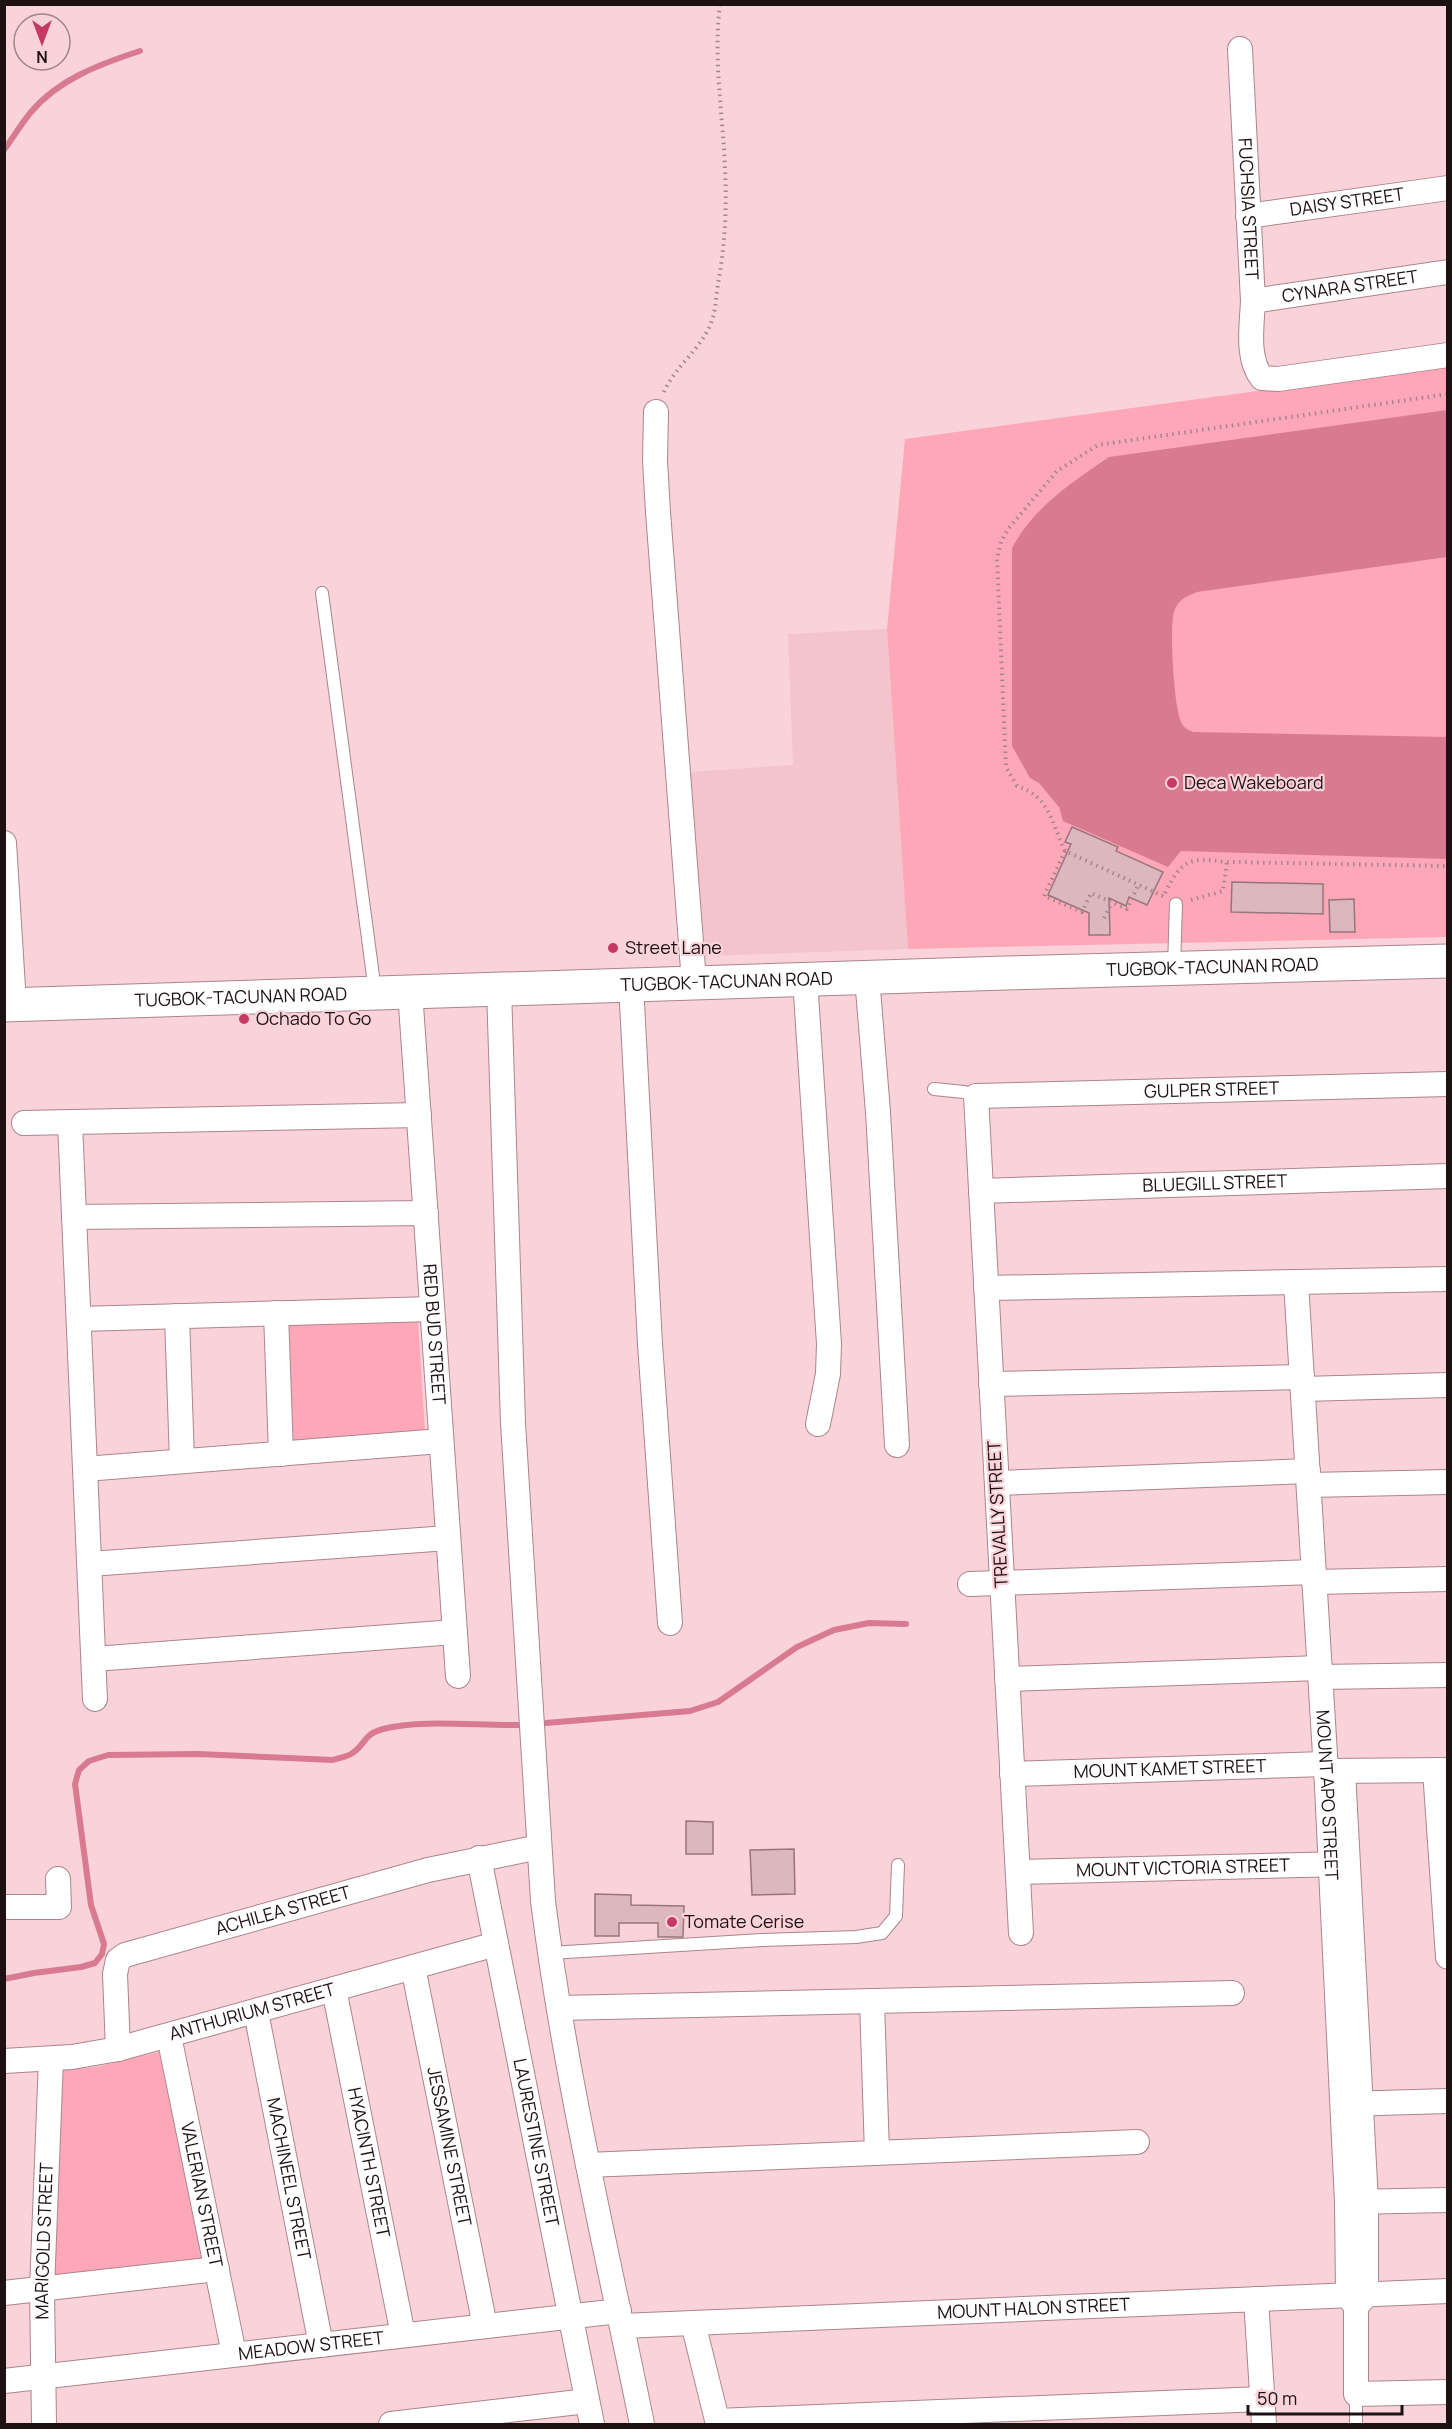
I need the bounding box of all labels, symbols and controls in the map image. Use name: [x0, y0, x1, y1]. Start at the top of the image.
north arrow: [12, 12, 72, 72]
text: N: [36, 46, 48, 68]
street label: FUCHSIA STREET: [1234, 137, 1265, 280]
street label: DAISY STREET: [1288, 181, 1406, 221]
street label: CYNARA STREET: [1280, 264, 1420, 308]
place label: Deca Wakeboard: [1184, 770, 1324, 794]
marker: Deca Wakeboard: [1165, 776, 1179, 790]
place label: Street Lane: [625, 935, 722, 959]
marker: Street Lane: [606, 941, 620, 955]
street label: TUGBOK-TACUNAN ROAD: [1106, 952, 1319, 981]
street label: TUGBOK-TACUNAN ROAD: [620, 966, 833, 996]
street label: TUGBOK-TACUNAN ROAD: [134, 981, 347, 1012]
place label: Ochado To Go: [256, 1006, 371, 1030]
marker: Ochado To Go: [237, 1012, 251, 1026]
street label: GULPER STREET: [1144, 1075, 1280, 1103]
street label: BLUEGILL STREET: [1142, 1168, 1288, 1197]
street label: RED BUD STREET: [418, 1263, 452, 1406]
street label: TREVALLY STREET: [981, 1440, 1013, 1588]
street label: MOUNT APO STREET: [1311, 1709, 1344, 1881]
street label: MOUNT KAMET STREET: [1073, 1753, 1267, 1783]
street label: MOUNT VICTORIA STREET: [1076, 1852, 1290, 1882]
street label: ACHILEA STREET: [212, 1879, 353, 1940]
place label: Tomate Cerise: [684, 1909, 804, 1933]
marker: Tomate Cerise: [665, 1915, 679, 1929]
street label: ANTHURIUM STREET: [166, 1976, 338, 2045]
street label: LAURESTINE STREET: [508, 2056, 565, 2229]
street label: JESSAMINE STREET: [422, 2064, 478, 2228]
street label: HYACINTH STREET: [343, 2085, 396, 2240]
street label: MACHINEEL STREET: [262, 2095, 317, 2262]
street label: VALERIAN STREET: [176, 2120, 229, 2270]
street label: MARIGOLD STREET: [29, 2162, 58, 2320]
street label: MOUNT HALON STREET: [937, 2291, 1131, 2324]
street label: MEADOW STREET: [237, 2325, 385, 2365]
scale bar: [1248, 2378, 1402, 2416]
text: 50 m: [1257, 2386, 1297, 2410]

